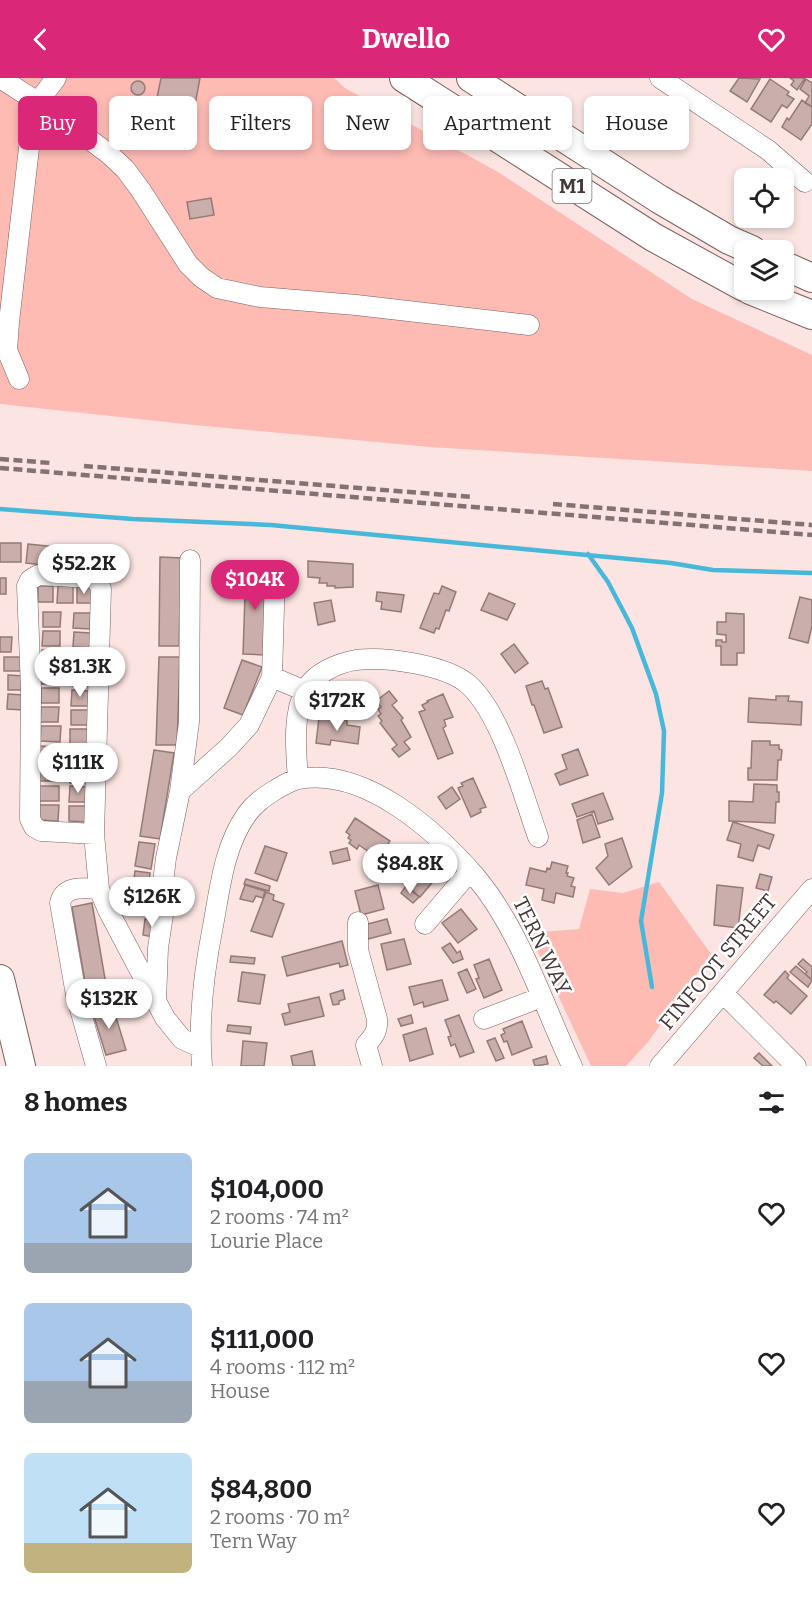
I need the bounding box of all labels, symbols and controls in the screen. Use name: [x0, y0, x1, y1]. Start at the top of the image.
icon: back: [24, 23, 57, 56]
text: Dwello: [362, 23, 450, 55]
icon: heart: [755, 23, 788, 56]
chip: Buy: [18, 96, 97, 150]
chip: Rent: [109, 96, 197, 150]
chip: Filters: [209, 96, 312, 150]
chip: New: [324, 96, 411, 150]
chip: Apartment: [423, 96, 572, 150]
chip: House: [584, 96, 689, 150]
map controls: [734, 168, 794, 300]
button: locate: [734, 168, 794, 228]
road number: M1: [552, 169, 592, 203]
button: layers: [734, 240, 794, 300]
pin: $52.2K: [35, 544, 133, 595]
text: $52.2K: [52, 551, 116, 575]
pin: $104K: [213, 560, 297, 611]
text: $104K: [225, 567, 285, 591]
pin: $81.3K: [31, 647, 129, 698]
text: $81.3K: [48, 654, 112, 678]
pin: $172K: [295, 681, 379, 732]
text: $172K: [309, 688, 365, 712]
pin: $111K: [36, 743, 120, 794]
text: $111K: [52, 750, 104, 774]
pin: $84.8K: [361, 844, 459, 895]
text: $84.8K: [377, 851, 444, 875]
pin: $126K: [110, 877, 194, 928]
text: $126K: [123, 884, 181, 908]
street label: FINFOOT STREET: [654, 889, 782, 1035]
street label: TERN WAY: [507, 893, 577, 1000]
pin: $132K: [67, 979, 151, 1030]
text: $132K: [80, 986, 138, 1010]
icon: filters: [755, 1086, 788, 1119]
text: 8 homes: [24, 1087, 128, 1118]
text: $104,000: [210, 1174, 324, 1205]
icon: home: [72, 1177, 144, 1249]
icon: heart: [755, 1197, 788, 1230]
text: 2 rooms · 74 m²: [210, 1205, 349, 1229]
text: Lourie Place: [210, 1229, 323, 1253]
text: $111,000: [210, 1324, 314, 1355]
icon: home: [72, 1327, 144, 1399]
icon: heart: [755, 1347, 788, 1380]
text: 4 rooms · 112 m²: [210, 1355, 355, 1379]
text: House: [210, 1379, 270, 1403]
text: $84,800: [210, 1474, 312, 1505]
icon: home: [72, 1477, 144, 1549]
icon: heart: [755, 1497, 788, 1530]
text: 2 rooms · 70 m²: [210, 1505, 350, 1529]
text: Tern Way: [210, 1529, 297, 1553]

